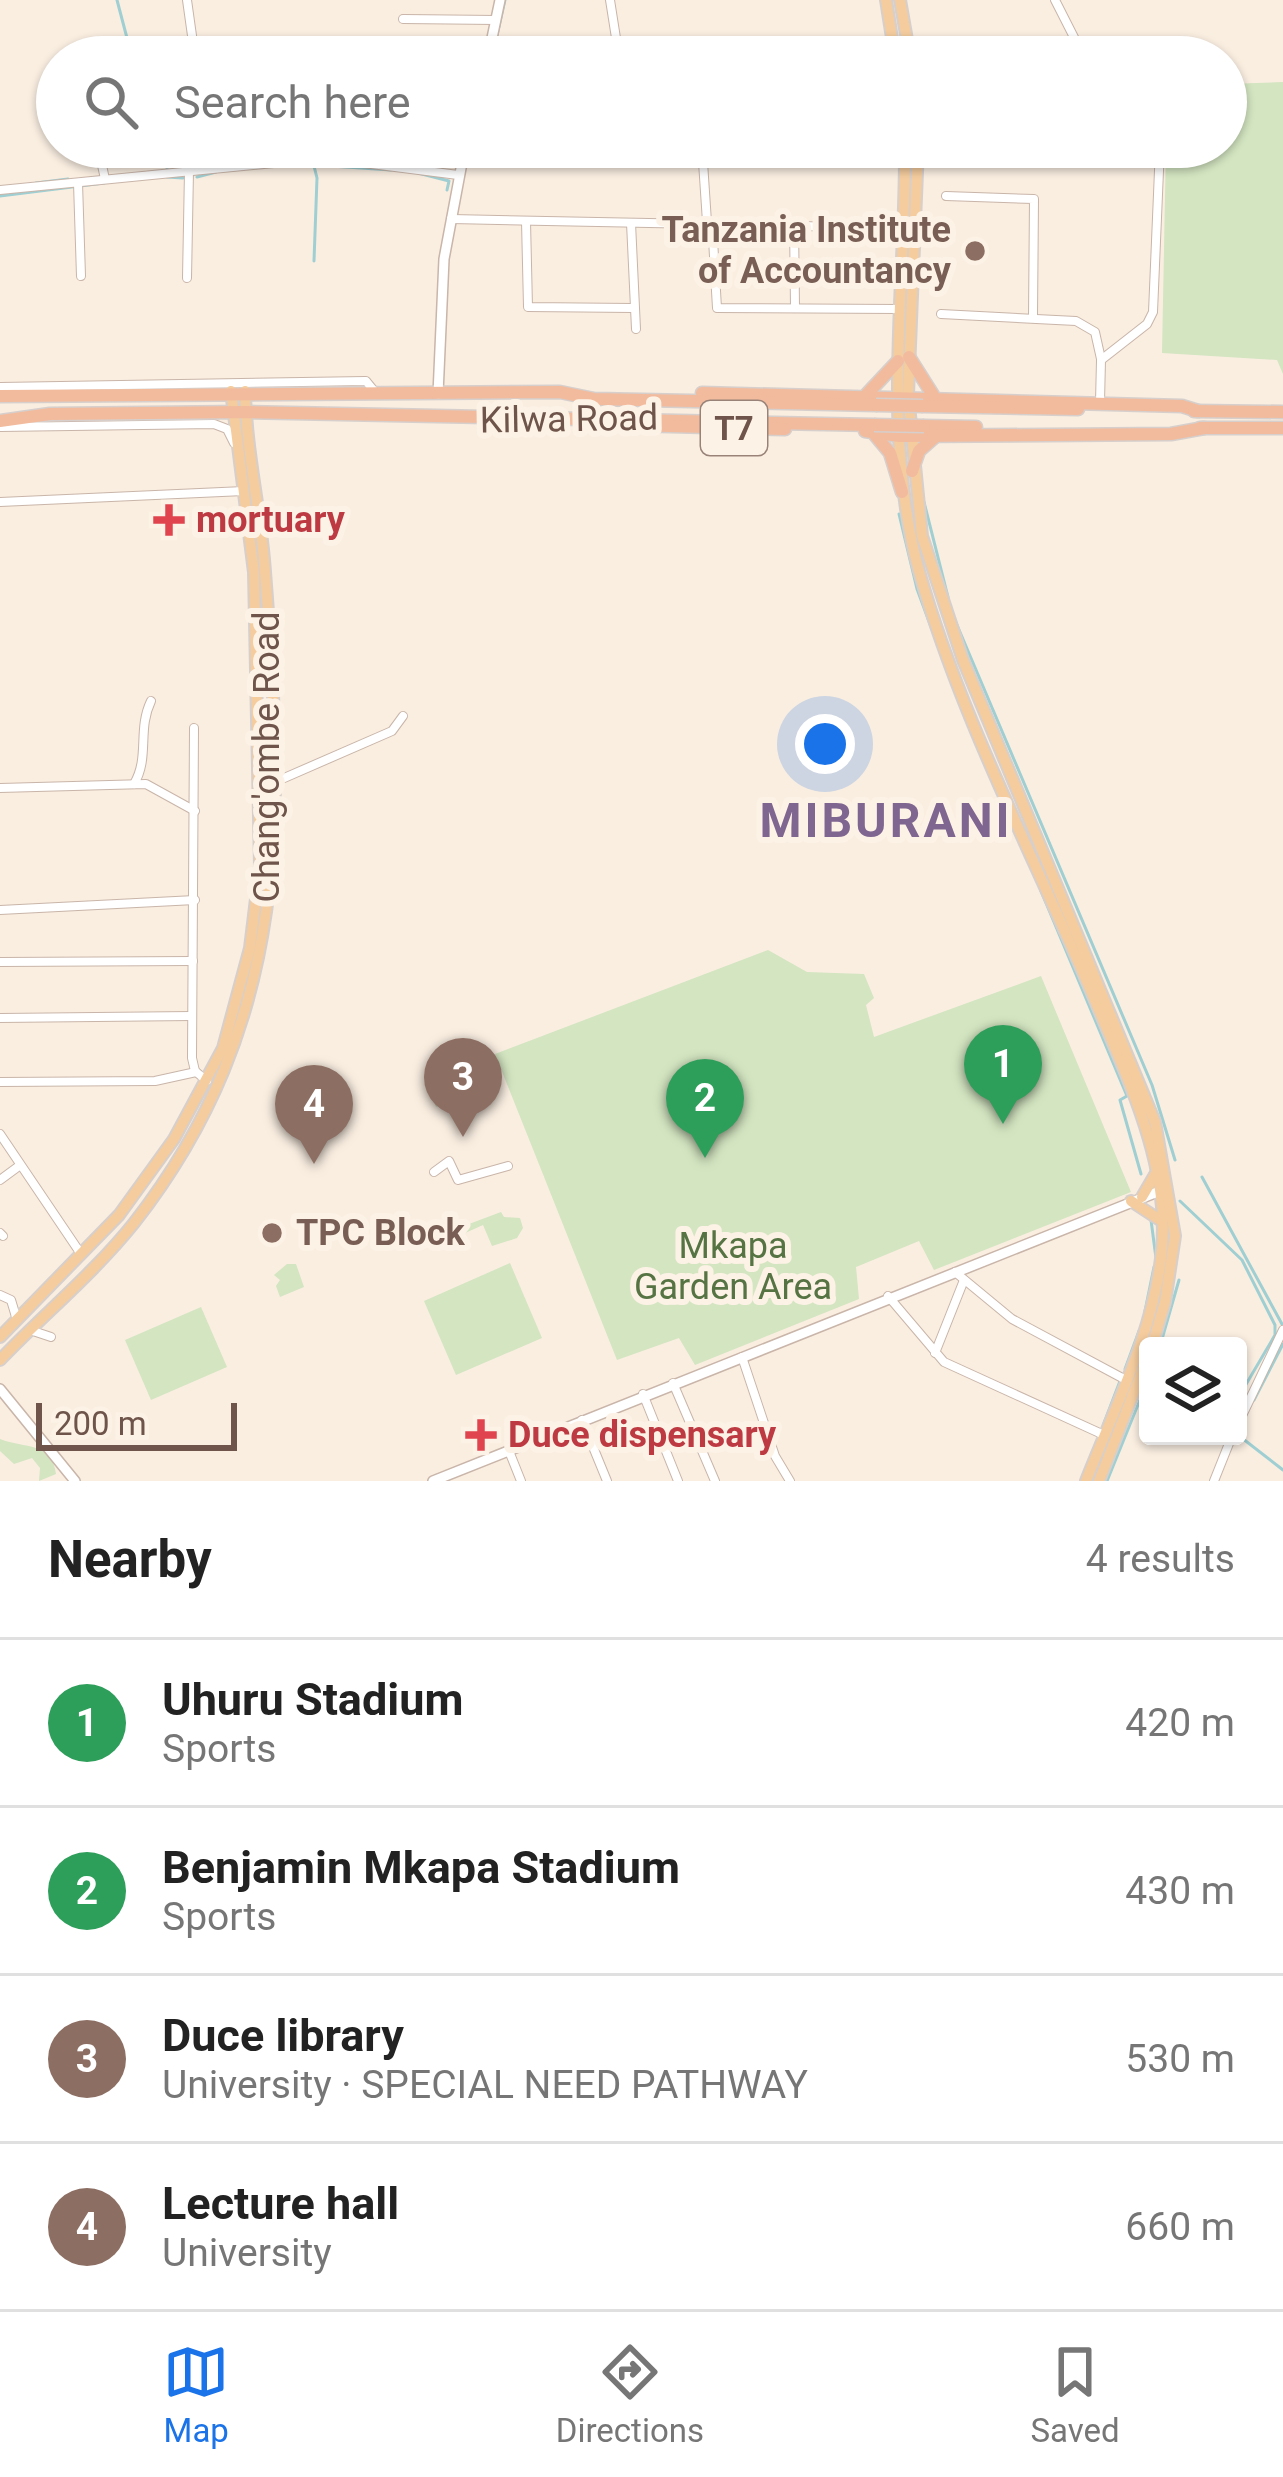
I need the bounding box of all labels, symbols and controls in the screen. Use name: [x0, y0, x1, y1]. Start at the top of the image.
search box: [36, 36, 1247, 168]
icon: search: [78, 69, 144, 135]
text: Search here: [174, 76, 411, 129]
place label: Tanzania Institute of Accountancy: [662, 209, 952, 292]
marker: Tanzania Institute of Accountancy: [962, 238, 988, 264]
street label: Kilwa Road: [480, 396, 658, 442]
road number: T7: [701, 401, 767, 455]
place label: mortuary: [196, 499, 346, 541]
marker: mortuary: [153, 504, 185, 536]
street label: Chang'ombe Road: [246, 611, 288, 903]
your location: [795, 714, 855, 774]
district label: MIBURANI: [759, 792, 1013, 849]
pin: 1: [964, 1025, 1042, 1124]
pin: 3: [424, 1038, 502, 1137]
pin: 2: [666, 1059, 744, 1158]
pin: 4: [275, 1065, 353, 1164]
place label: TPC Block: [296, 1212, 466, 1254]
marker: TPC Block: [259, 1220, 285, 1246]
park label: Mkapa Garden Area: [634, 1225, 832, 1308]
map controls: [1139, 1337, 1247, 1445]
button: layers: [1139, 1337, 1247, 1445]
scale bar: [36, 1397, 237, 1450]
text: 200 m: [54, 1404, 147, 1443]
place label: Duce dispensary: [508, 1414, 777, 1456]
marker: Duce dispensary: [465, 1419, 497, 1451]
text: Nearby: [48, 1530, 212, 1589]
text: 4 results: [1086, 1536, 1235, 1582]
text: Uhuru Stadium: [162, 1673, 463, 1726]
text: 1: [76, 1700, 98, 1746]
text: 420 m: [1125, 1700, 1235, 1746]
text: Sports: [162, 1726, 276, 1772]
text: Benjamin Mkapa Stadium: [162, 1841, 680, 1894]
text: 2: [76, 1868, 98, 1914]
text: 430 m: [1125, 1868, 1235, 1914]
text: Sports: [162, 1894, 276, 1940]
text: Duce library: [162, 2009, 404, 2062]
text: 3: [76, 2036, 98, 2082]
text: 530 m: [1125, 2036, 1235, 2082]
text: University · SPECIAL NEED PATHWAY: [162, 2062, 808, 2108]
text: Lecture hall: [162, 2177, 399, 2230]
text: 4: [76, 2204, 98, 2250]
text: 660 m: [1125, 2204, 1235, 2250]
text: University: [162, 2230, 332, 2276]
tab: Map: [163, 2339, 229, 2450]
tab: Directions: [556, 2339, 704, 2450]
tab: Saved: [1031, 2339, 1120, 2450]

